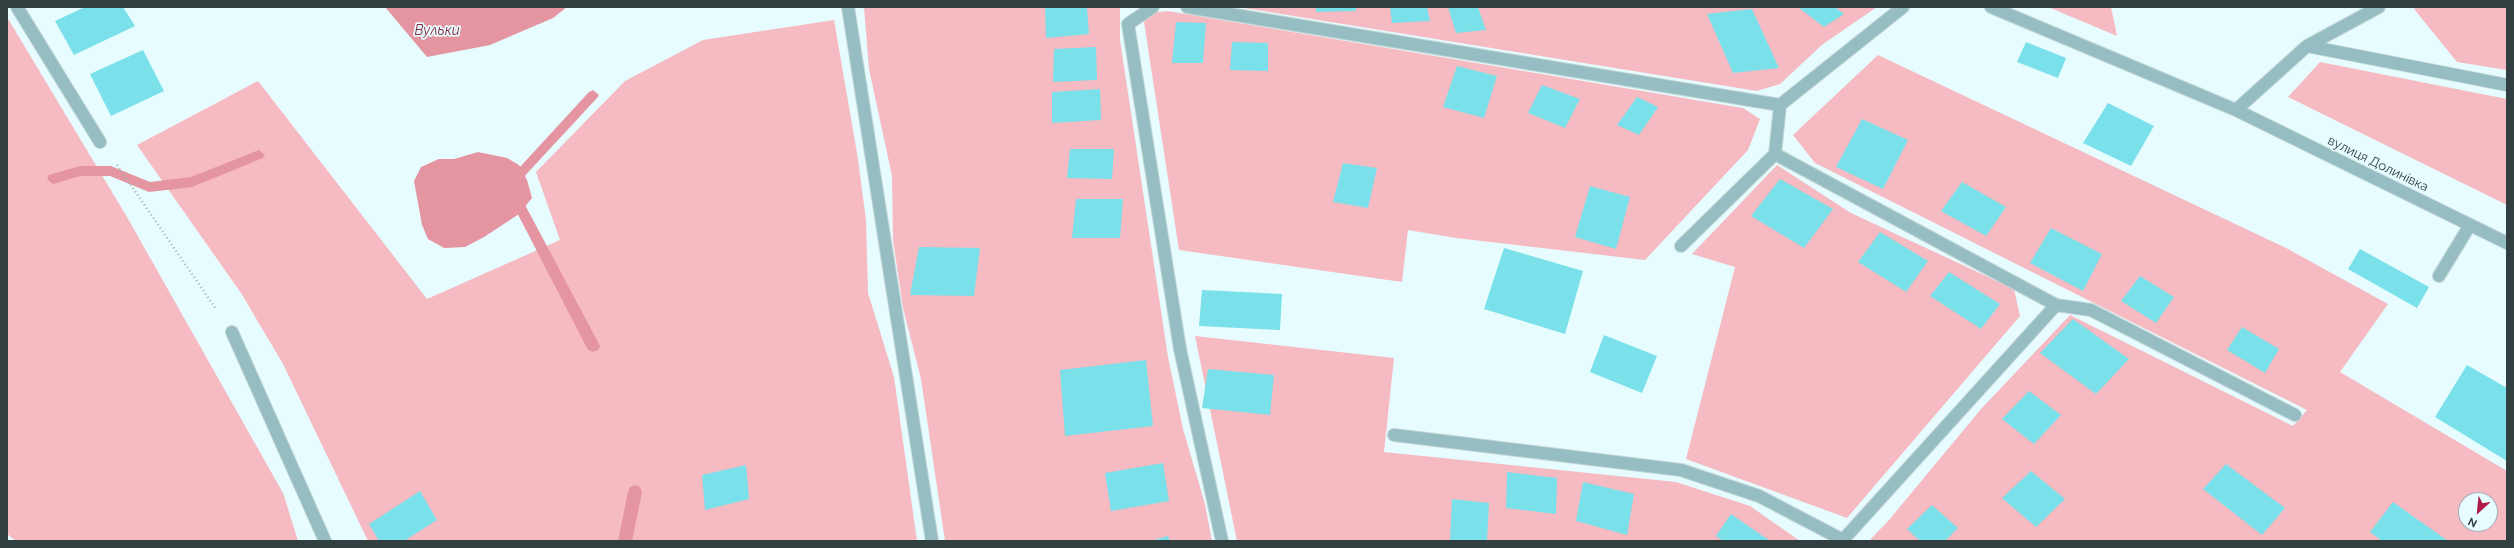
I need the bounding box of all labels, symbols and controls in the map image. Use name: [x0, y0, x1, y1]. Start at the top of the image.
water label: Вульки: [414, 23, 460, 39]
street label: вулиця Долинівка: [2325, 133, 2431, 195]
north arrow: [2458, 492, 2498, 532]
text: N: [2466, 515, 2479, 530]

